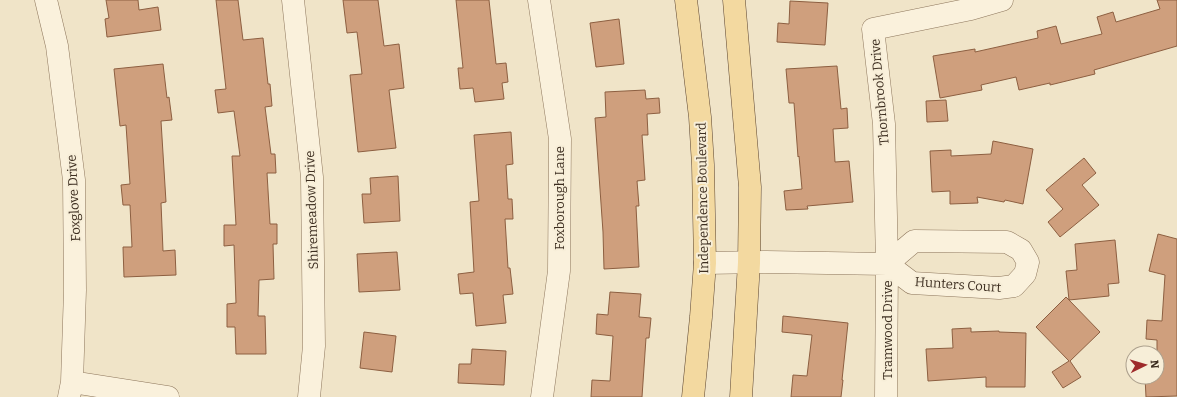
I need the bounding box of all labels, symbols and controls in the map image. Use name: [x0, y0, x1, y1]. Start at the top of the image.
street label: Thornbrook Drive: [867, 38, 892, 146]
street label: Independence Boulevard: [694, 122, 711, 274]
street label: Foxborough Lane: [552, 146, 567, 250]
street label: Shiremeadow Drive: [302, 150, 321, 270]
street label: Foxglove Drive: [64, 154, 83, 242]
street label: Hunters Court: [914, 274, 1002, 295]
street label: Tramwood Drive: [880, 280, 895, 380]
north arrow: [1125, 345, 1165, 385]
text: N: [1148, 359, 1161, 369]

